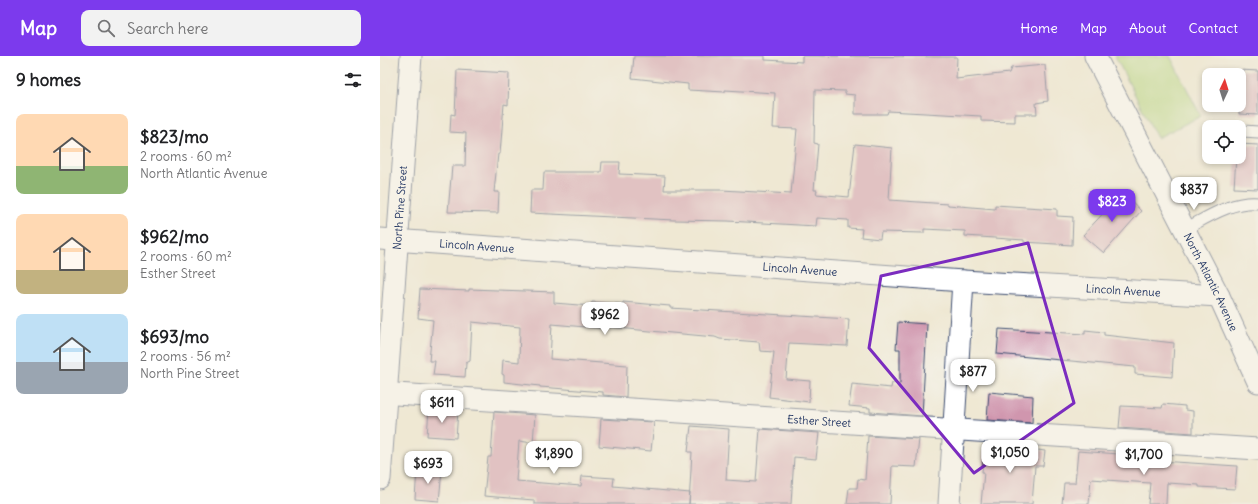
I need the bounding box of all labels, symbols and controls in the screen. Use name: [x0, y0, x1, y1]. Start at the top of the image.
search box: [81, 10, 361, 46]
text: Map: [20, 16, 57, 40]
icon: search: [95, 17, 117, 39]
text: Search here: [127, 19, 208, 38]
text: Home: [1020, 19, 1058, 37]
text: Map: [1080, 19, 1107, 37]
text: About: [1129, 19, 1167, 37]
text: Contact: [1189, 19, 1238, 37]
north arrow: [1202, 68, 1246, 112]
map controls: [1202, 68, 1246, 164]
text: 9 homes: [16, 69, 81, 91]
icon: filters: [342, 69, 364, 91]
button: locate: [1202, 120, 1246, 164]
text: $823/mo: [140, 126, 209, 148]
icon: home: [48, 130, 96, 178]
text: 2 rooms · 60 m²: [140, 148, 232, 165]
text: North Atlantic Avenue: [140, 165, 267, 182]
street label: North Pine Street: [390, 165, 410, 250]
pin: $837: [1170, 177, 1218, 211]
text: $837: [1180, 181, 1208, 198]
pin: $823: [1088, 189, 1136, 223]
text: $823: [1097, 193, 1127, 210]
text: $962/mo: [140, 226, 209, 248]
icon: home: [48, 230, 96, 278]
street label: North Atlantic Avenue: [1181, 230, 1241, 333]
street label: Lincoln Avenue: [439, 236, 515, 256]
text: 2 rooms · 60 m²: [140, 248, 232, 265]
street label: Lincoln Avenue: [762, 260, 838, 279]
text: Esther Street: [140, 265, 216, 282]
street label: Lincoln Avenue: [1085, 281, 1161, 300]
pin: $962: [581, 302, 629, 336]
text: $962: [590, 306, 620, 323]
text: $693/mo: [140, 326, 209, 348]
icon: home: [48, 330, 96, 378]
text: 2 rooms · 56 m²: [140, 348, 231, 365]
pin: $877: [949, 359, 997, 393]
text: $877: [959, 363, 987, 380]
text: North Pine Street: [140, 365, 240, 382]
pin: $611: [418, 390, 466, 424]
text: $611: [429, 394, 455, 411]
street label: Esther Street: [787, 412, 852, 430]
pin: $1,050: [977, 440, 1043, 474]
pin: $1,890: [521, 441, 587, 475]
pin: $1,700: [1111, 442, 1177, 476]
text: $1,050: [990, 444, 1030, 461]
text: $1,890: [535, 445, 573, 462]
text: $1,700: [1125, 446, 1163, 463]
pin: $693: [404, 451, 452, 485]
text: $693: [413, 455, 443, 472]

